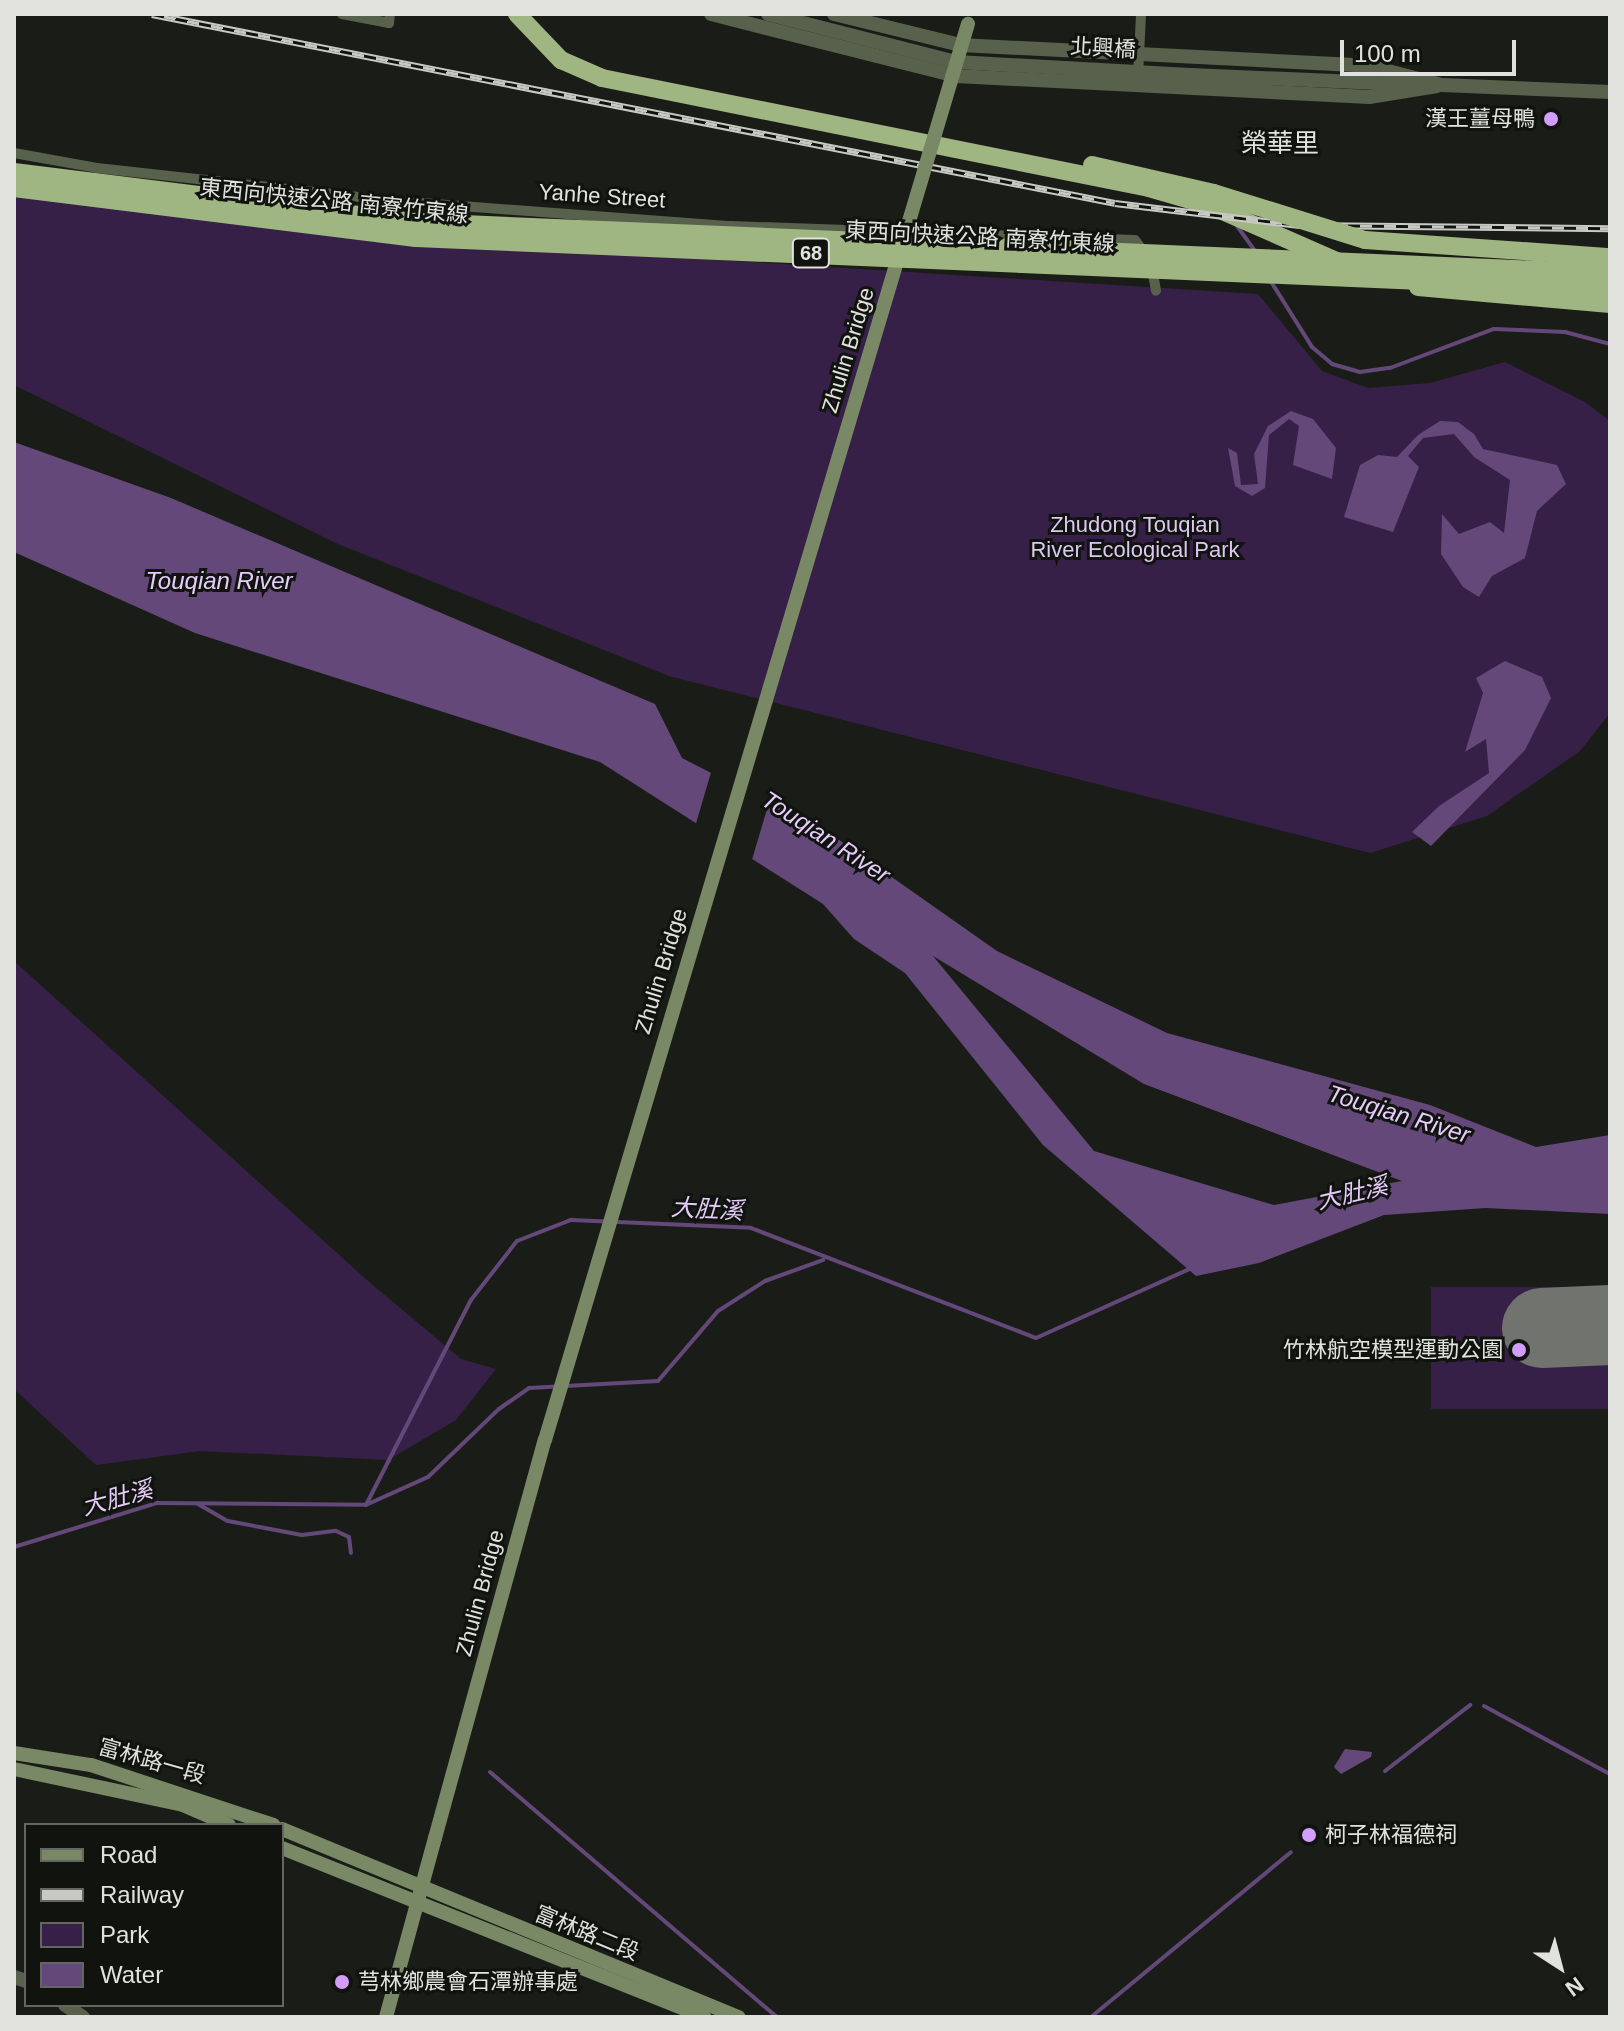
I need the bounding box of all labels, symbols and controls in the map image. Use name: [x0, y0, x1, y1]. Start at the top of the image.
scale bar: [1344, 24, 1520, 74]
street label: 北興橋: [1069, 33, 1137, 63]
text: 100 m: [1354, 40, 1421, 67]
place label: 漢王薑母鴨: [1425, 106, 1535, 132]
marker: 漢王薑母鴨: [1542, 110, 1560, 128]
district label: 榮華里: [1241, 128, 1319, 160]
street label: 東西向快速公路 南寮竹東線: [198, 174, 470, 228]
street label: Yanhe Street: [538, 178, 666, 214]
street label: 東西向快速公路 南寮竹東線: [844, 217, 1116, 257]
road number: 68: [791, 237, 831, 269]
street label: Zhulin Bridge: [816, 284, 880, 416]
park label: Zhudong Touqian River Ecological Park: [1030, 511, 1240, 562]
water label: Touqian River: [145, 567, 293, 595]
water label: Touqian River: [756, 785, 896, 889]
street label: Zhulin Bridge: [629, 905, 693, 1037]
water label: Touqian River: [1324, 1079, 1474, 1149]
water label: 大肚溪: [1314, 1171, 1390, 1215]
water label: 大肚溪: [670, 1193, 744, 1225]
place label: 竹林航空模型運動公園: [1283, 1337, 1503, 1363]
marker: 竹林航空模型運動公園: [1510, 1341, 1528, 1359]
water label: 大肚溪: [78, 1475, 156, 1521]
street label: Zhulin Bridge: [450, 1527, 510, 1659]
street label: 富林路一段: [95, 1733, 209, 1789]
place label: 柯子林福德祠: [1325, 1822, 1457, 1848]
legend: [24, 1823, 284, 2007]
marker: 柯子林福德祠: [1300, 1826, 1318, 1844]
text: Road: [100, 1841, 157, 1868]
text: Railway: [100, 1881, 184, 1908]
street label: 富林路二段: [531, 1900, 643, 1966]
text: Park: [100, 1921, 149, 1948]
north arrow: [1520, 1927, 1600, 2007]
text: Water: [100, 1961, 163, 1988]
place label: 芎林鄉農會石潭辦事處: [358, 1969, 578, 1995]
text: N: [1561, 1972, 1588, 2002]
marker: 芎林鄉農會石潭辦事處: [333, 1973, 351, 1991]

